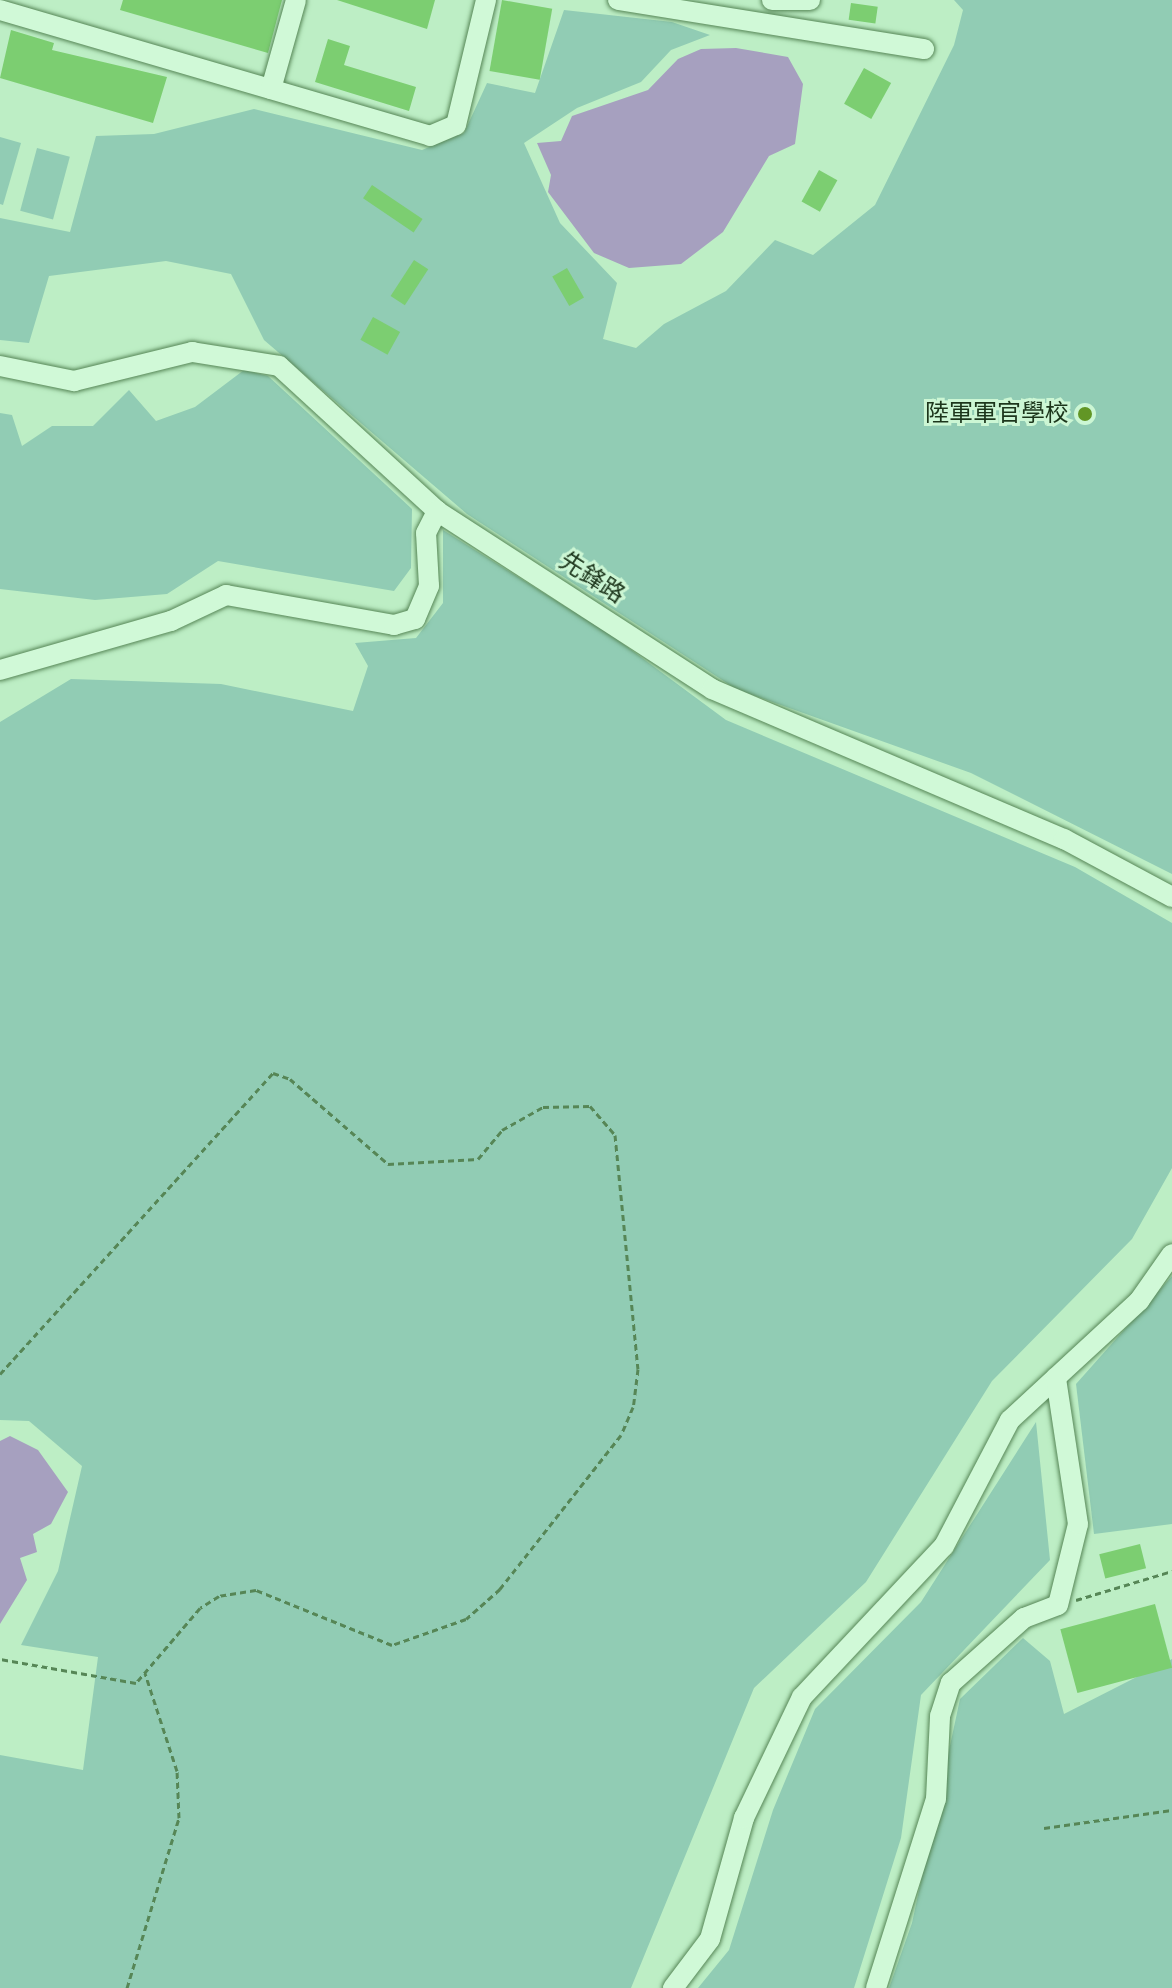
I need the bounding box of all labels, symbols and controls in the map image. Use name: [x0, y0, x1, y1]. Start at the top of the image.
place label: 陸軍軍官學校: [925, 400, 1069, 428]
marker: 陸軍軍官學校: [1076, 405, 1094, 423]
street label: 先鋒路: [554, 546, 630, 610]

